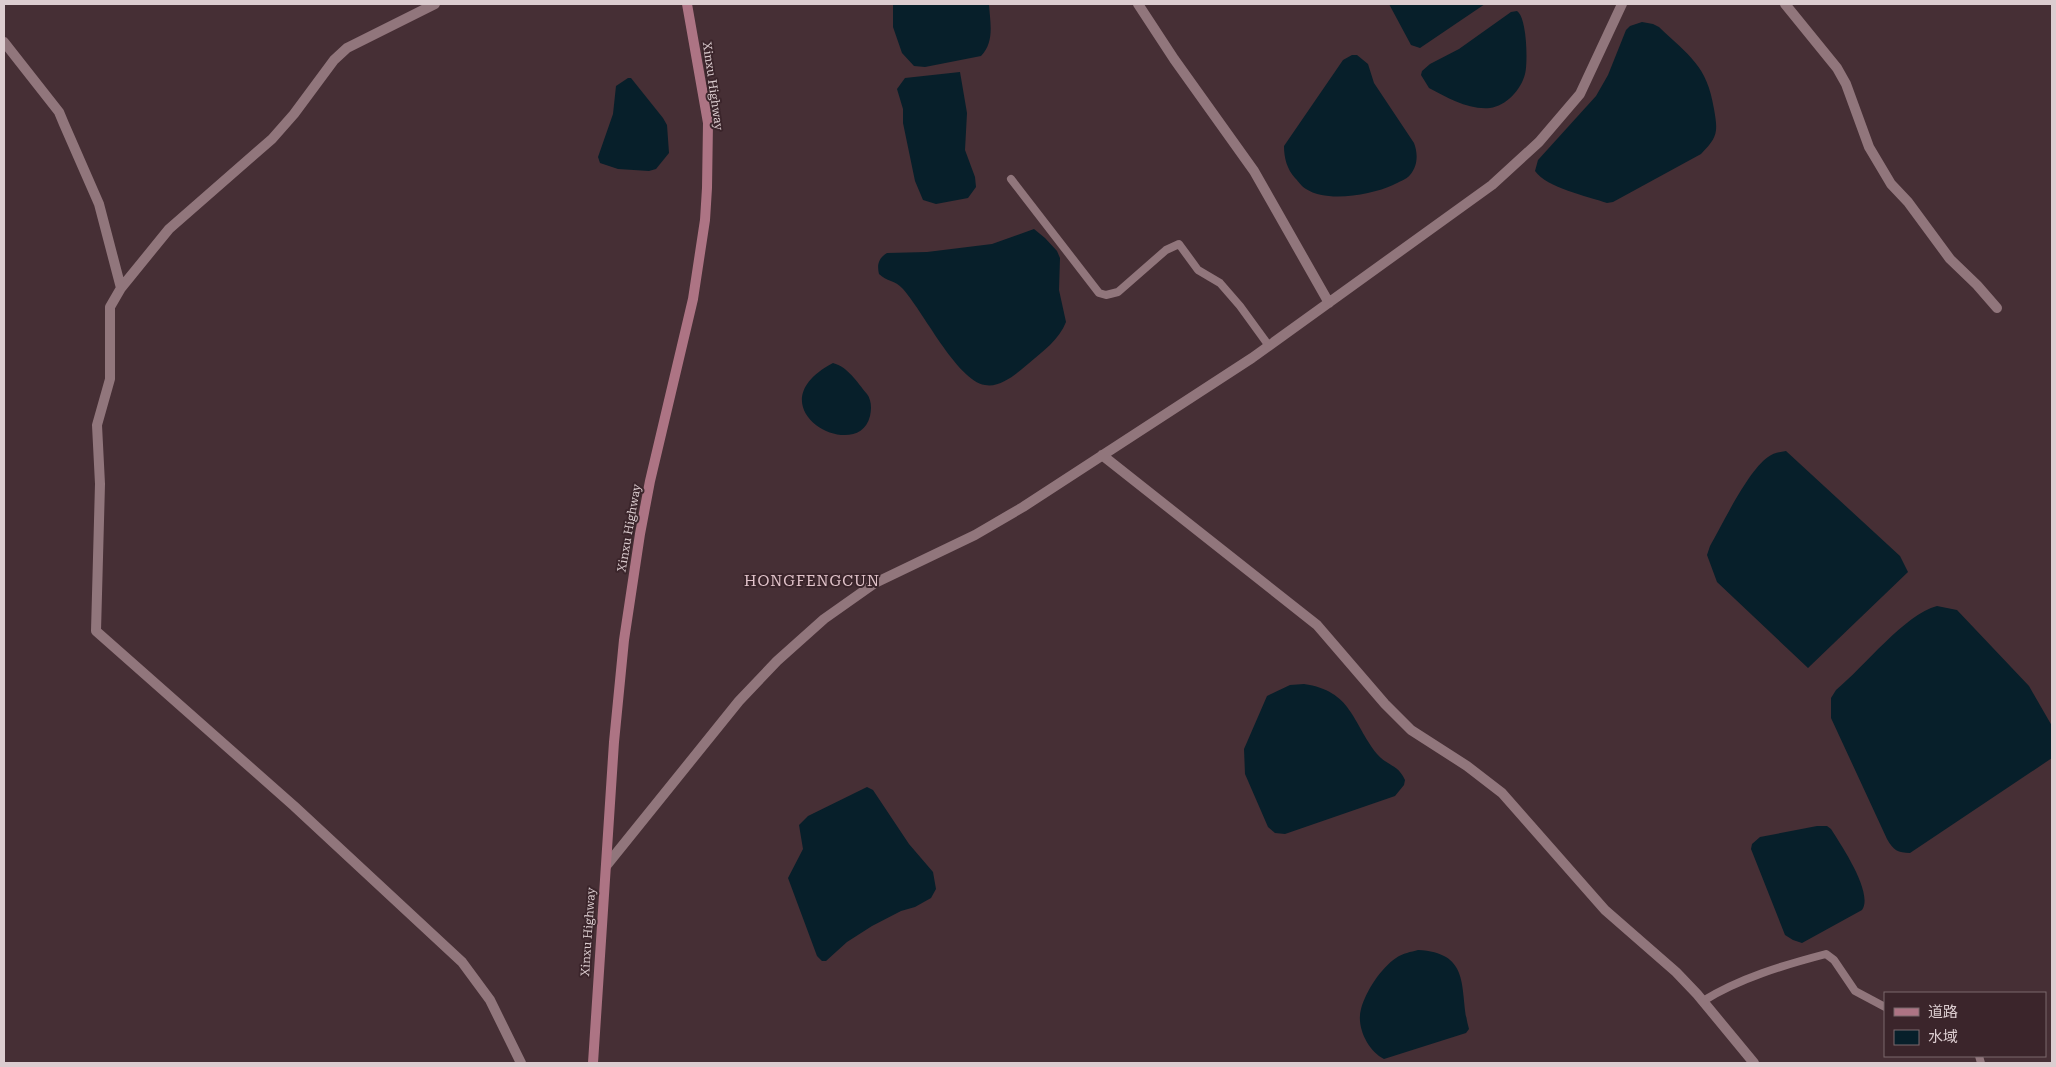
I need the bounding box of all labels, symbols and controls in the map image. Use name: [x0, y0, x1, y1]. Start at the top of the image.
street label: Xinxu Highway: [700, 41, 726, 132]
street label: Xinxu Highway: [614, 482, 644, 573]
district label: HONGFENGCUN: [744, 572, 880, 590]
street label: Xinxu Highway: [578, 886, 598, 977]
legend: [1884, 992, 2046, 1057]
text: 道路: [1928, 1003, 1958, 1021]
text: 水域: [1928, 1028, 1958, 1046]

